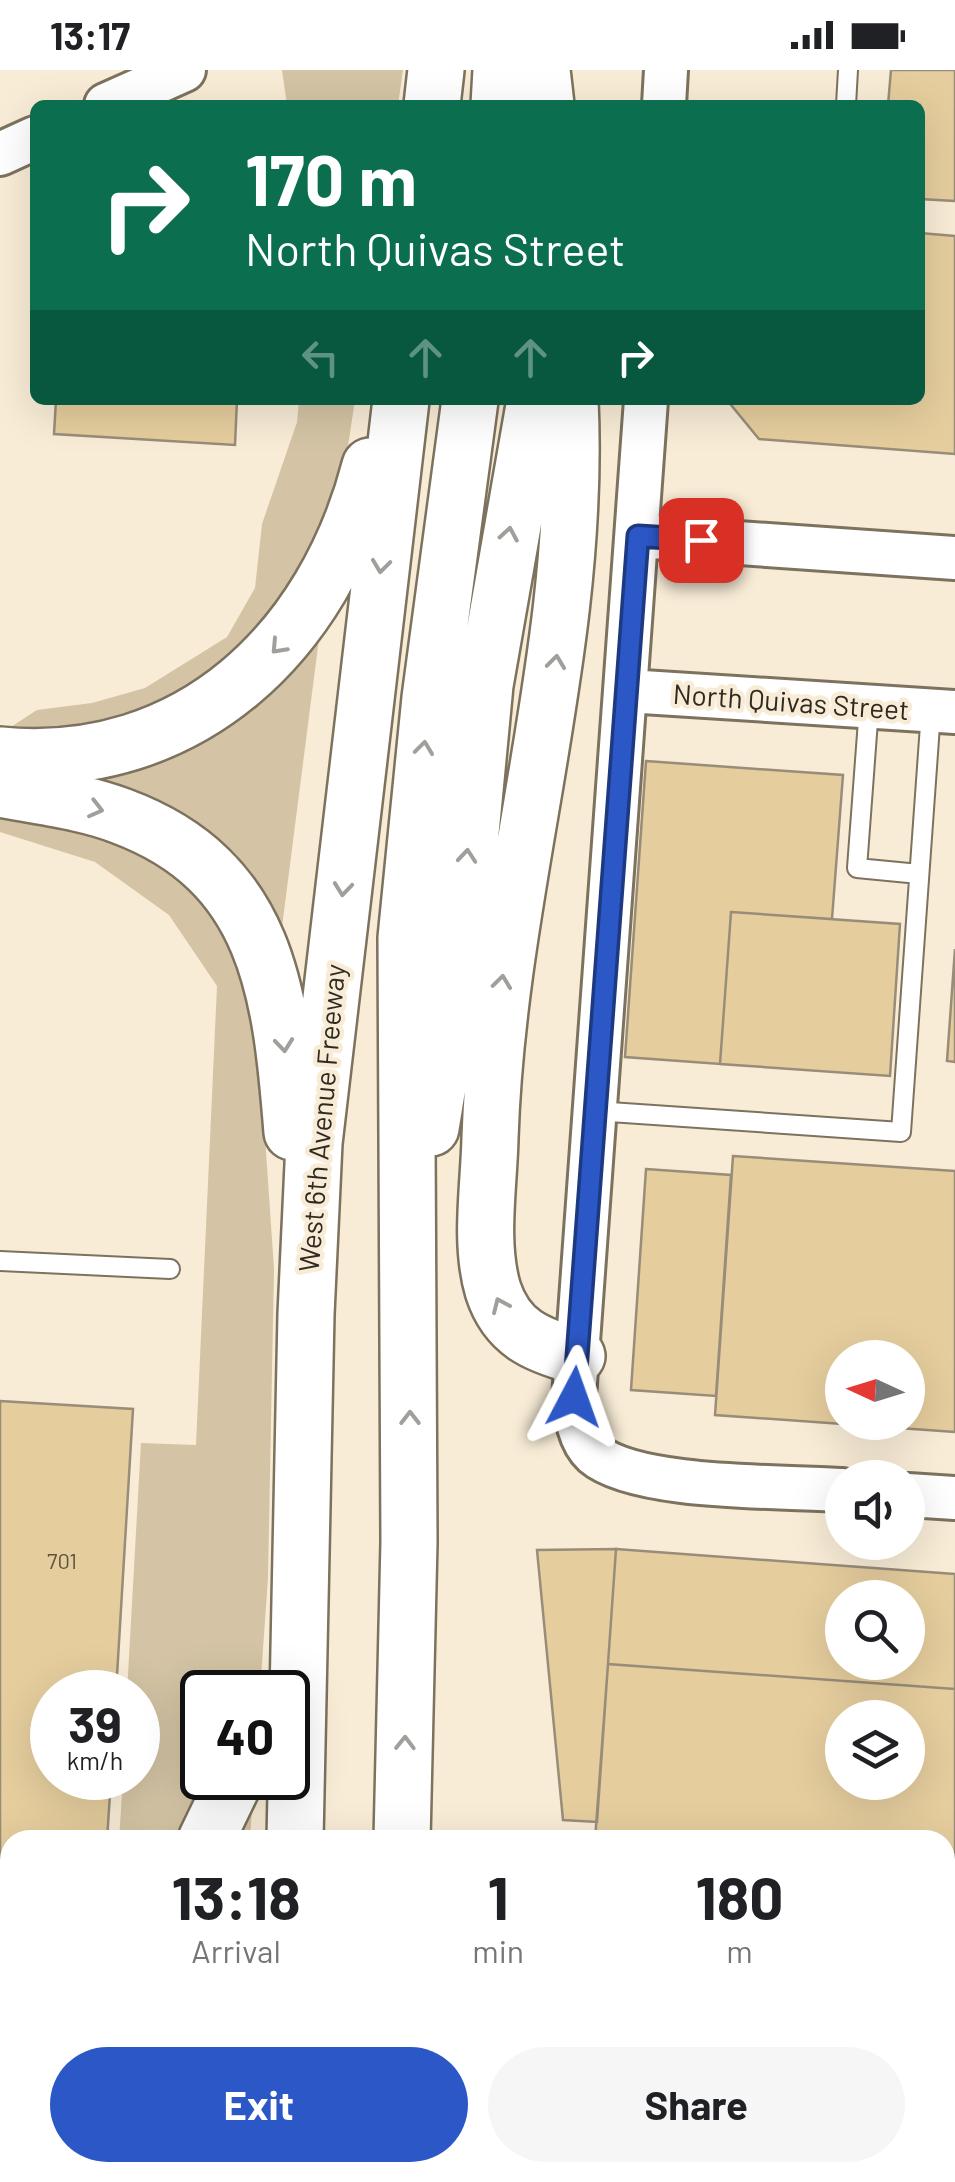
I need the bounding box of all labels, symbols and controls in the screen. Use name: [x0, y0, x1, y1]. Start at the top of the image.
text: 13:17: [50, 12, 130, 58]
text: 170 m: [245, 136, 417, 220]
icon: right: [80, 140, 210, 270]
text: North Quivas Street: [245, 221, 625, 275]
icon: left: [293, 330, 348, 385]
icon: ahead: [398, 330, 453, 385]
icon: ahead: [503, 330, 558, 385]
icon: right: [608, 330, 663, 385]
pin: [659, 498, 744, 583]
icon: arrive: [674, 513, 729, 568]
one-way arrow: [498, 526, 519, 542]
one-way arrow: [371, 558, 392, 575]
one-way arrow: [272, 635, 290, 654]
one-way arrow: [545, 653, 566, 669]
street label: North Quivas Street: [672, 676, 910, 726]
one-way arrow: [413, 740, 434, 756]
one-way arrow: [86, 797, 104, 818]
one-way arrow: [456, 848, 478, 864]
one-way arrow: [333, 882, 354, 898]
street label: West 6th Avenue Freeway: [291, 962, 351, 1273]
one-way arrow: [491, 974, 512, 990]
one-way arrow: [273, 1037, 294, 1053]
one-way arrow: [493, 1297, 513, 1315]
north arrow: [825, 1340, 925, 1440]
map controls: [825, 1340, 925, 1800]
position arrow: [522, 1345, 626, 1449]
one-way arrow: [399, 1409, 420, 1425]
button: sound: [825, 1460, 925, 1560]
house number: 701: [47, 1547, 77, 1573]
button: search: [825, 1580, 925, 1680]
speed limit sign: 40: [180, 1670, 310, 1800]
text: 39: [68, 1693, 122, 1753]
button: layers: [825, 1700, 925, 1800]
one-way arrow: [394, 1734, 416, 1750]
text: km/h: [67, 1745, 123, 1775]
text: 13:18: [172, 1860, 301, 1932]
text: 1: [488, 1860, 509, 1932]
text: 180: [696, 1860, 783, 1932]
text: Arrival: [191, 1931, 281, 1969]
text: min: [472, 1931, 524, 1969]
text: m: [726, 1931, 753, 1969]
button: Exit: [50, 2047, 468, 2162]
button: Share: [488, 2047, 905, 2162]

